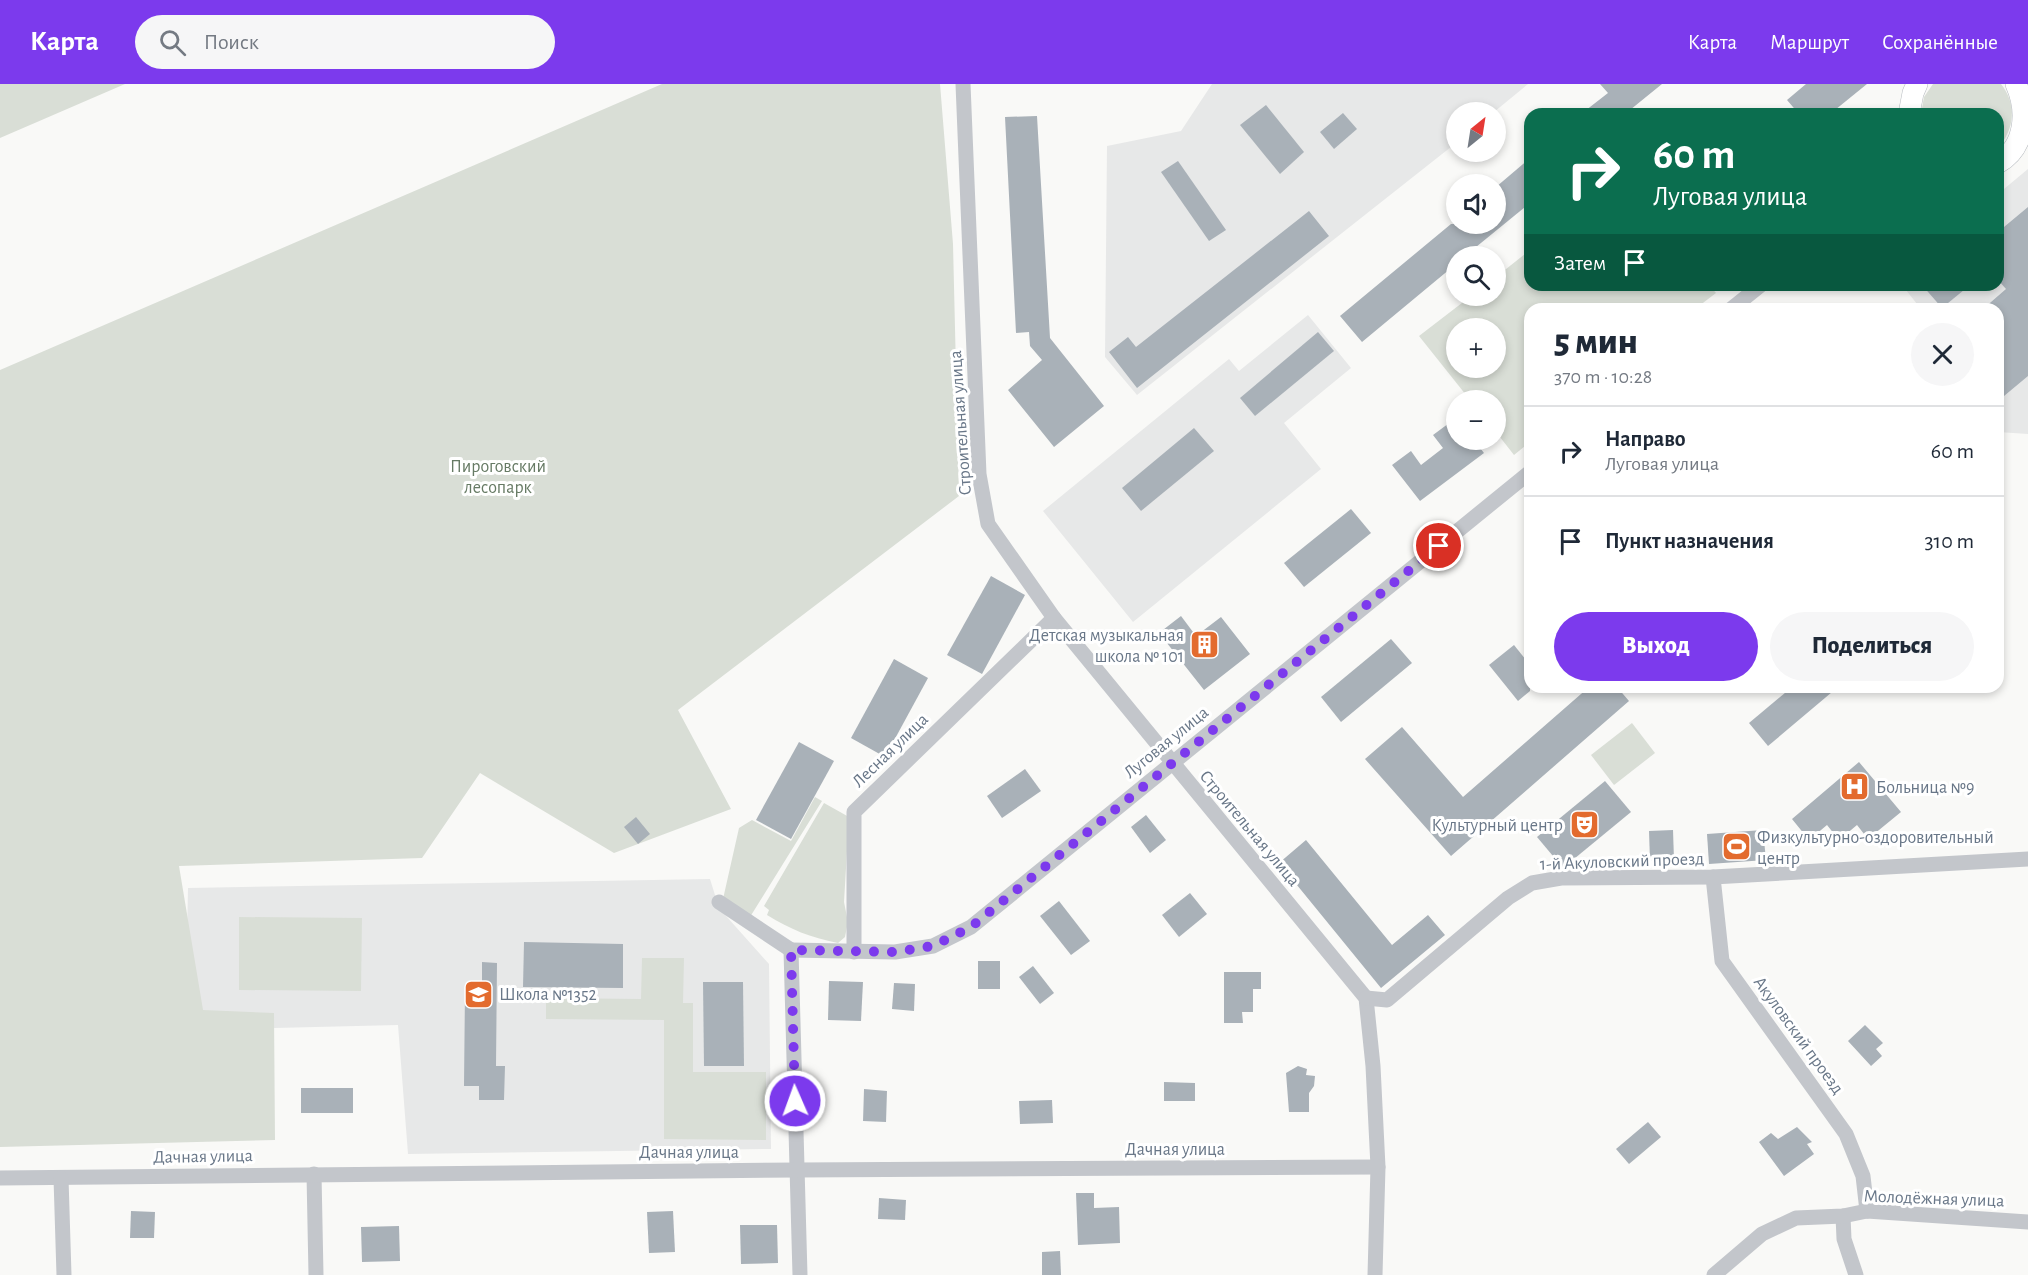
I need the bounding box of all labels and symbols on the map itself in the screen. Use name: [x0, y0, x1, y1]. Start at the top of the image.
north arrow: [1446, 102, 1506, 162]
street label: Строительная улица: [947, 350, 975, 496]
park label: Пироговский лесопарк: [450, 458, 546, 497]
pin: [1413, 520, 1464, 571]
place label: Детская музыкальная школа № 101: [1029, 627, 1184, 666]
building icon: Детская музыкальная школа № 101: [1189, 629, 1221, 661]
street label: Луговая улица: [1121, 703, 1212, 782]
street label: Лесная улица: [849, 710, 932, 791]
street label: Строительная улица: [1196, 767, 1303, 890]
hospital icon: Больница №9: [1839, 771, 1871, 803]
place label: Больница №9: [1876, 779, 1974, 797]
theatre icon: Культурный центр: [1568, 809, 1600, 841]
place label: Культурный центр: [1431, 817, 1563, 835]
place label: Физкультурно-оздоровительный центр: [1757, 829, 1994, 868]
sports icon: Физкультурно-оздоровительный центр: [1720, 831, 1752, 863]
street label: 1-й Акуловский проезд: [1540, 850, 1705, 874]
street label: Акуловский проезд: [1750, 974, 1847, 1098]
school or university icon: Школа №1352: [462, 978, 494, 1010]
place label: Школа №1352: [499, 986, 597, 1004]
position arrow: [763, 1069, 827, 1133]
street label: Дачная улица: [1125, 1141, 1225, 1159]
street label: Дачная улица: [639, 1144, 739, 1162]
street label: Дачная улица: [153, 1147, 253, 1167]
street label: Молодёжная улица: [1863, 1188, 2005, 1210]

